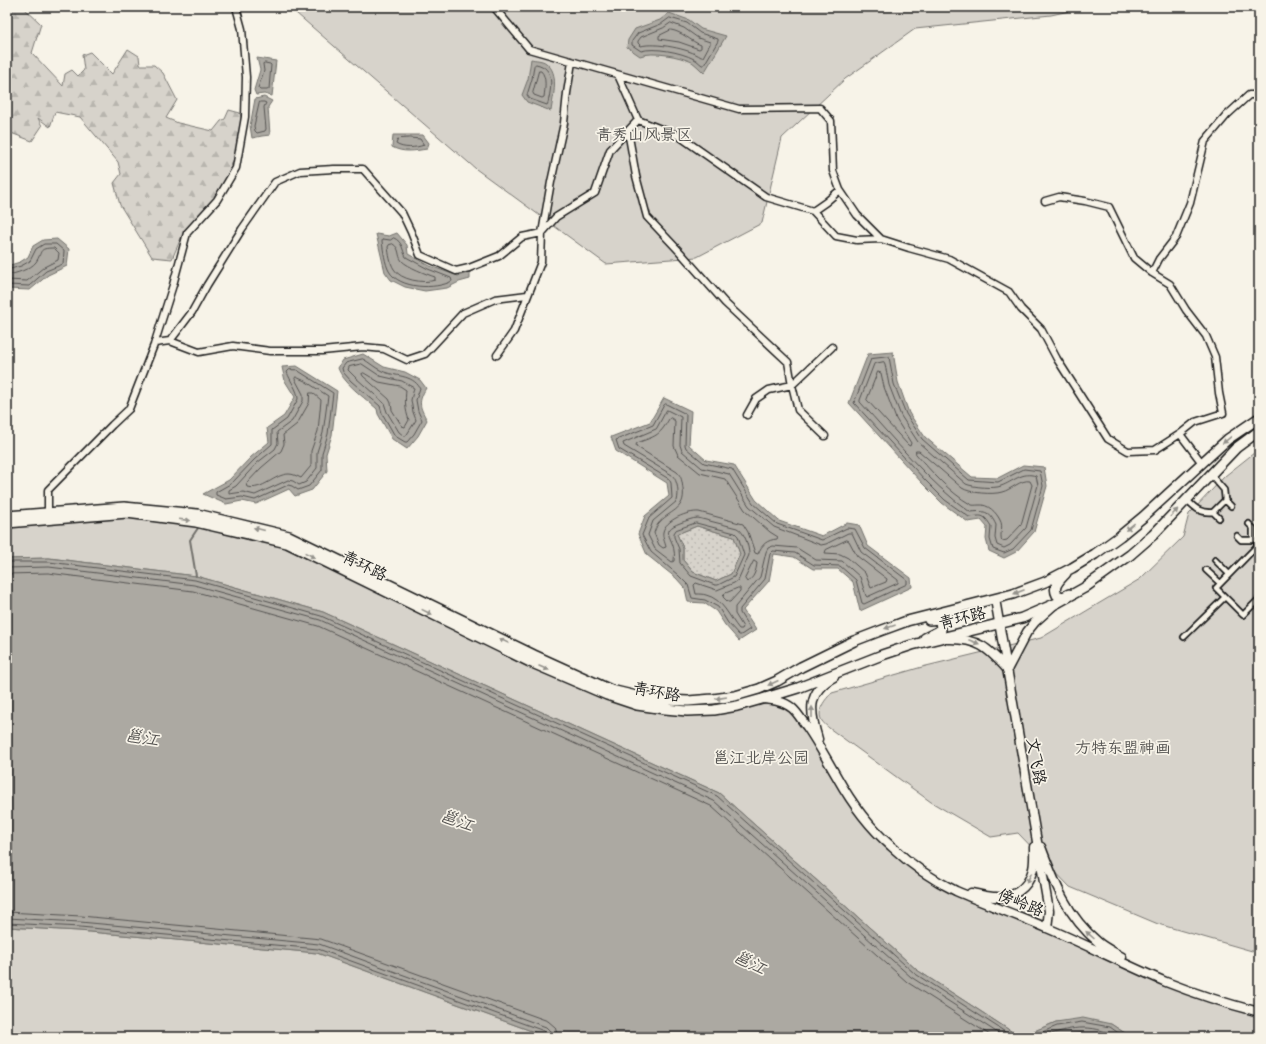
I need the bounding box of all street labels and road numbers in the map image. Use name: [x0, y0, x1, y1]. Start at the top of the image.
street label: 青环路: [338, 546, 391, 586]
street label: 青环路: [937, 602, 988, 634]
street label: 青环路: [631, 678, 682, 707]
street label: 文飞路: [1021, 736, 1050, 787]
street label: 傍岭路: [994, 885, 1047, 922]

